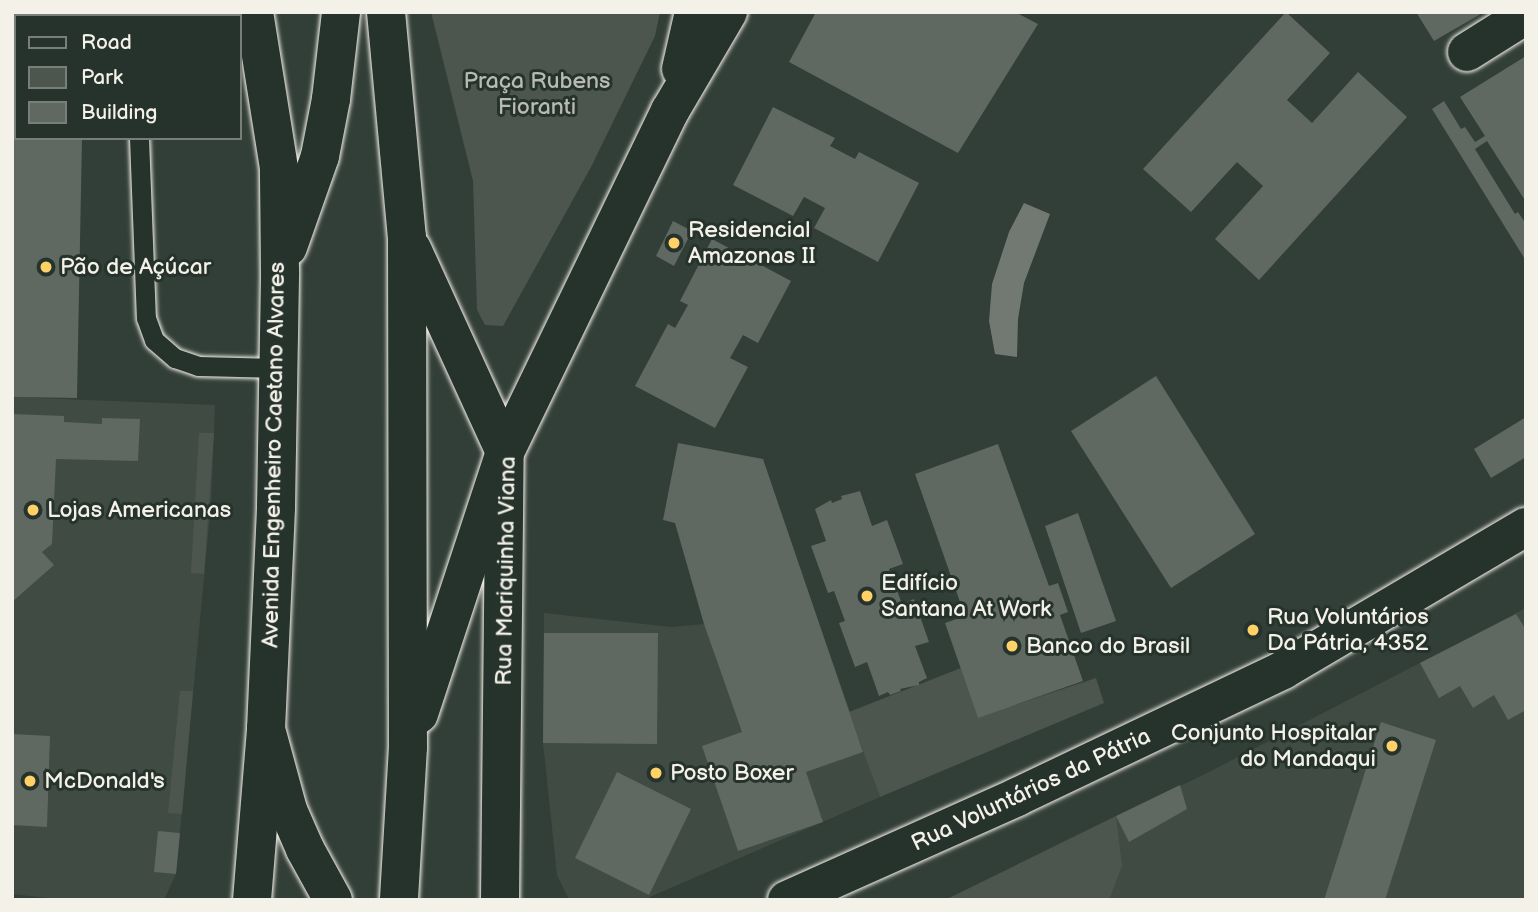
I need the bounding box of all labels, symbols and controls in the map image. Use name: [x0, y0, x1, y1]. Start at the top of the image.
legend: [14, 14, 242, 140]
text: Road: [81, 30, 132, 55]
text: Park: [81, 65, 123, 90]
park label: Praça Rubens Fioranti: [464, 67, 610, 121]
text: Building: [81, 100, 157, 125]
place label: Residencial Amazonas II: [688, 216, 816, 270]
marker: Residencial Amazonas II: [666, 235, 682, 251]
place label: Pão de Açúcar: [60, 253, 211, 281]
marker: Pão de Açúcar: [38, 259, 54, 275]
street label: Avenida Engenheiro Caetano Alvares: [257, 262, 291, 648]
street label: Rua Mariquinha Viana: [490, 456, 522, 686]
place label: Lojas Americanas: [47, 496, 231, 524]
marker: Lojas Americanas: [25, 502, 41, 518]
place label: Edifício Santana At Work: [881, 569, 1052, 623]
marker: Edifício Santana At Work: [859, 588, 875, 604]
place label: Rua Voluntários Da Pátria, 4352: [1267, 603, 1429, 657]
marker: Rua Voluntários Da Pátria, 4352: [1245, 622, 1261, 638]
place label: Banco do Brasil: [1026, 632, 1190, 660]
marker: Banco do Brasil: [1004, 638, 1020, 654]
place label: Conjunto Hospitalar do Mandaqui: [1171, 719, 1376, 773]
street label: Rua Voluntários da Pátria: [907, 722, 1155, 858]
marker: Conjunto Hospitalar do Mandaqui: [1382, 736, 1402, 756]
place label: Posto Boxer: [670, 759, 794, 787]
marker: Posto Boxer: [648, 765, 664, 781]
place label: McDonald's: [44, 767, 165, 795]
marker: McDonald's: [22, 773, 38, 789]

